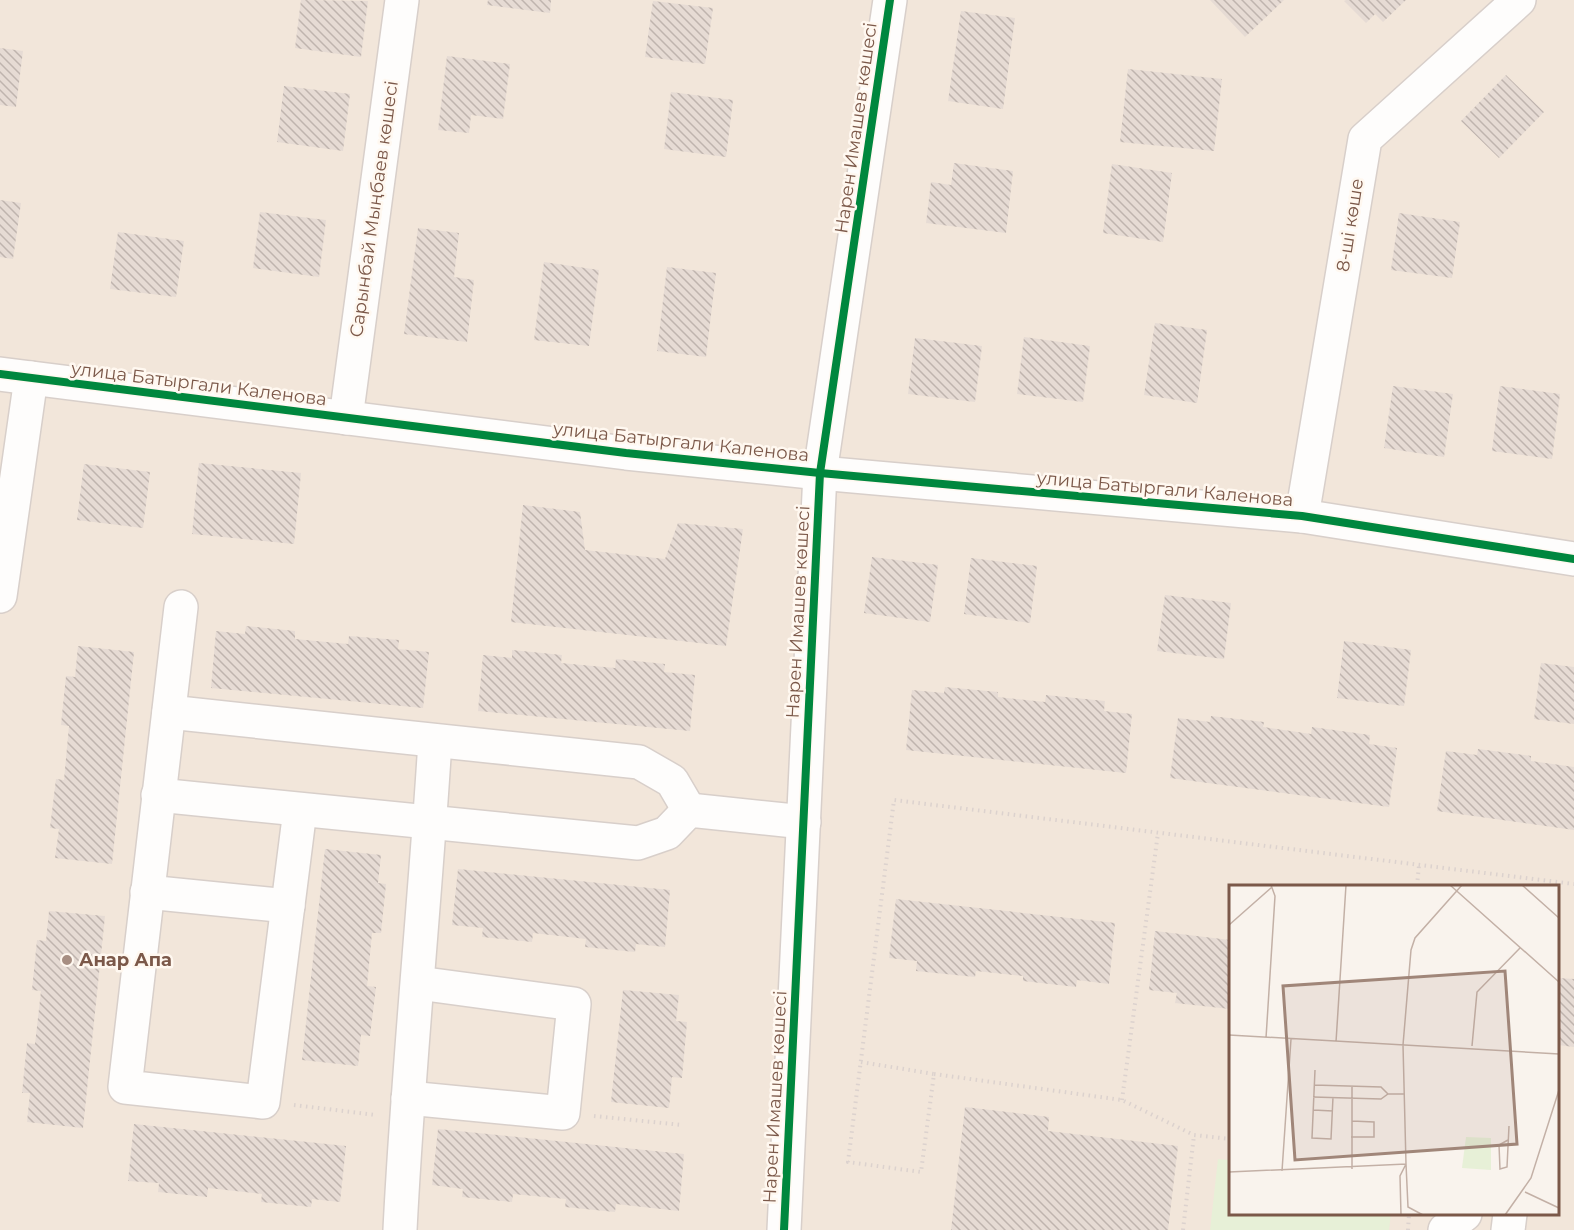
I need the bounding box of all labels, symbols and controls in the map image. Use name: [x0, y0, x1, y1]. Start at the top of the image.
street label: Нарен Имашев көшесi: [830, 21, 882, 235]
street label: Сарынбай Мыңбаев көшесі: [345, 79, 403, 339]
street label: 8-шi көше: [1332, 177, 1368, 273]
street label: улица Батыргали Каленова: [69, 357, 328, 411]
street label: улица Батыргали Каленова: [551, 418, 810, 466]
street label: улица Батыргали Каленова: [1035, 467, 1294, 511]
street label: Нарен Имашев көшесi: [781, 505, 815, 719]
inset map: [1229, 885, 1559, 1215]
place label: Анар Апа: [79, 949, 172, 971]
marker: Анар Апа: [60, 953, 74, 967]
street label: Нарен Имашев көшесi: [758, 990, 792, 1204]

